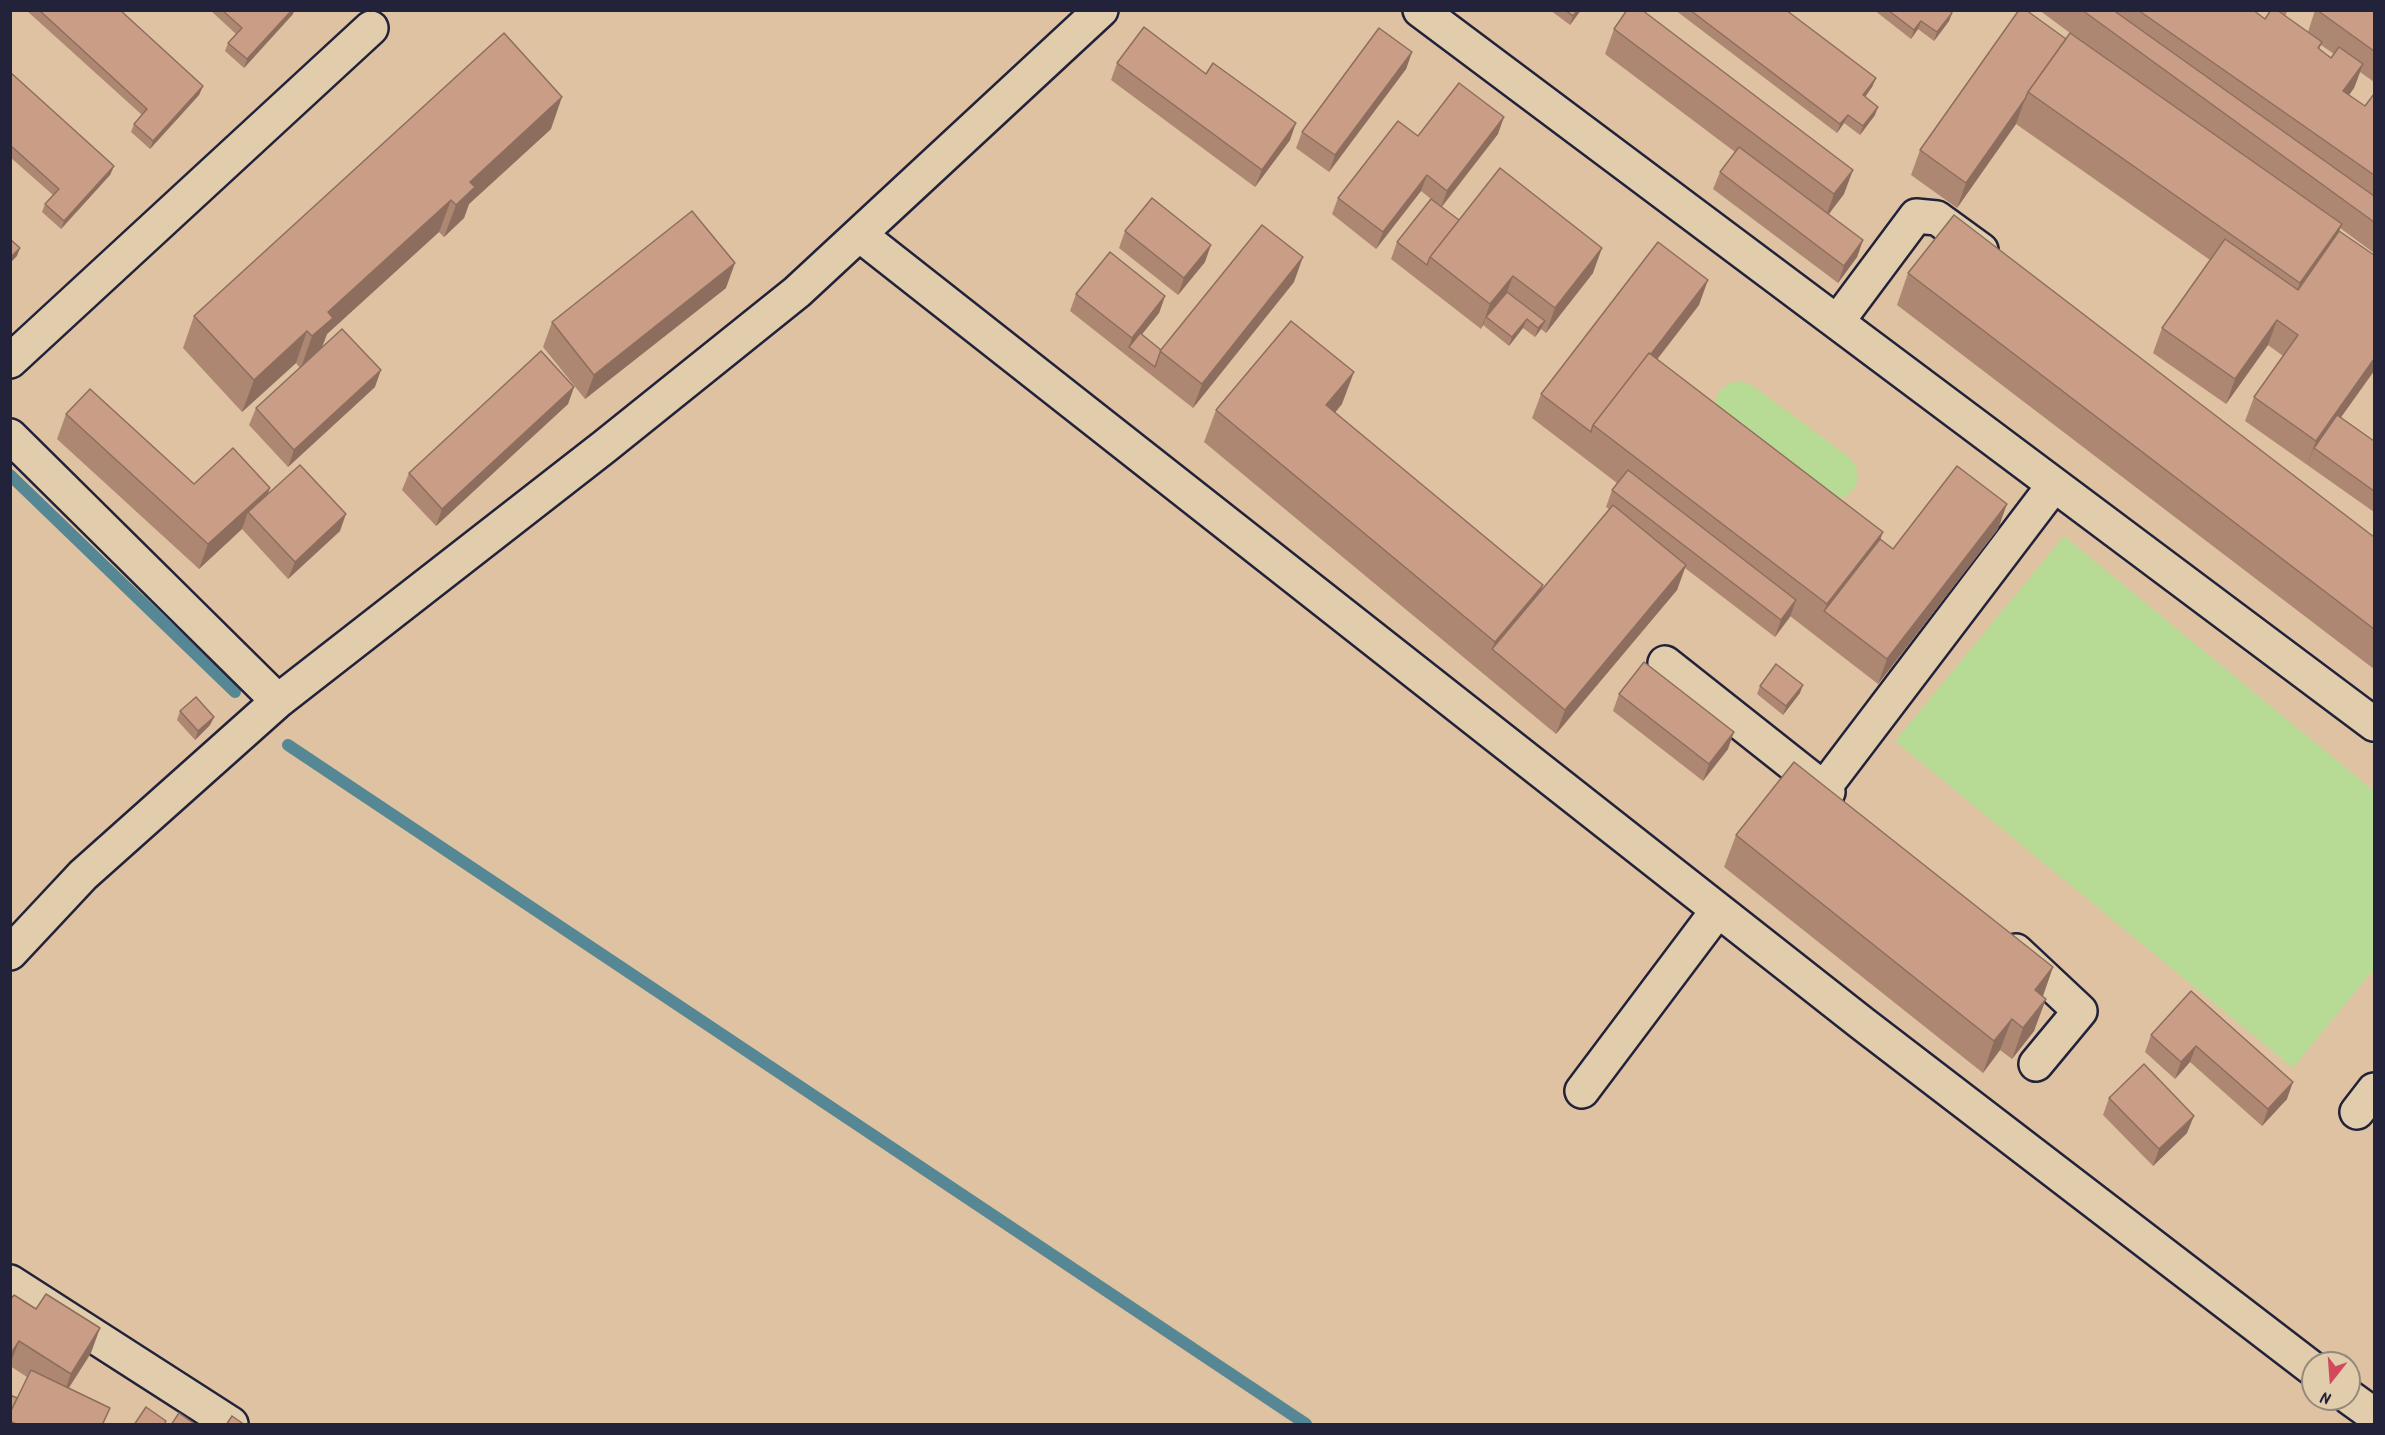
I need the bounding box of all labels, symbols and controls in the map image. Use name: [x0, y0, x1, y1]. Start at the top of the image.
north arrow: [2301, 1351, 2361, 1411]
text: N: [2318, 1383, 2335, 1410]

